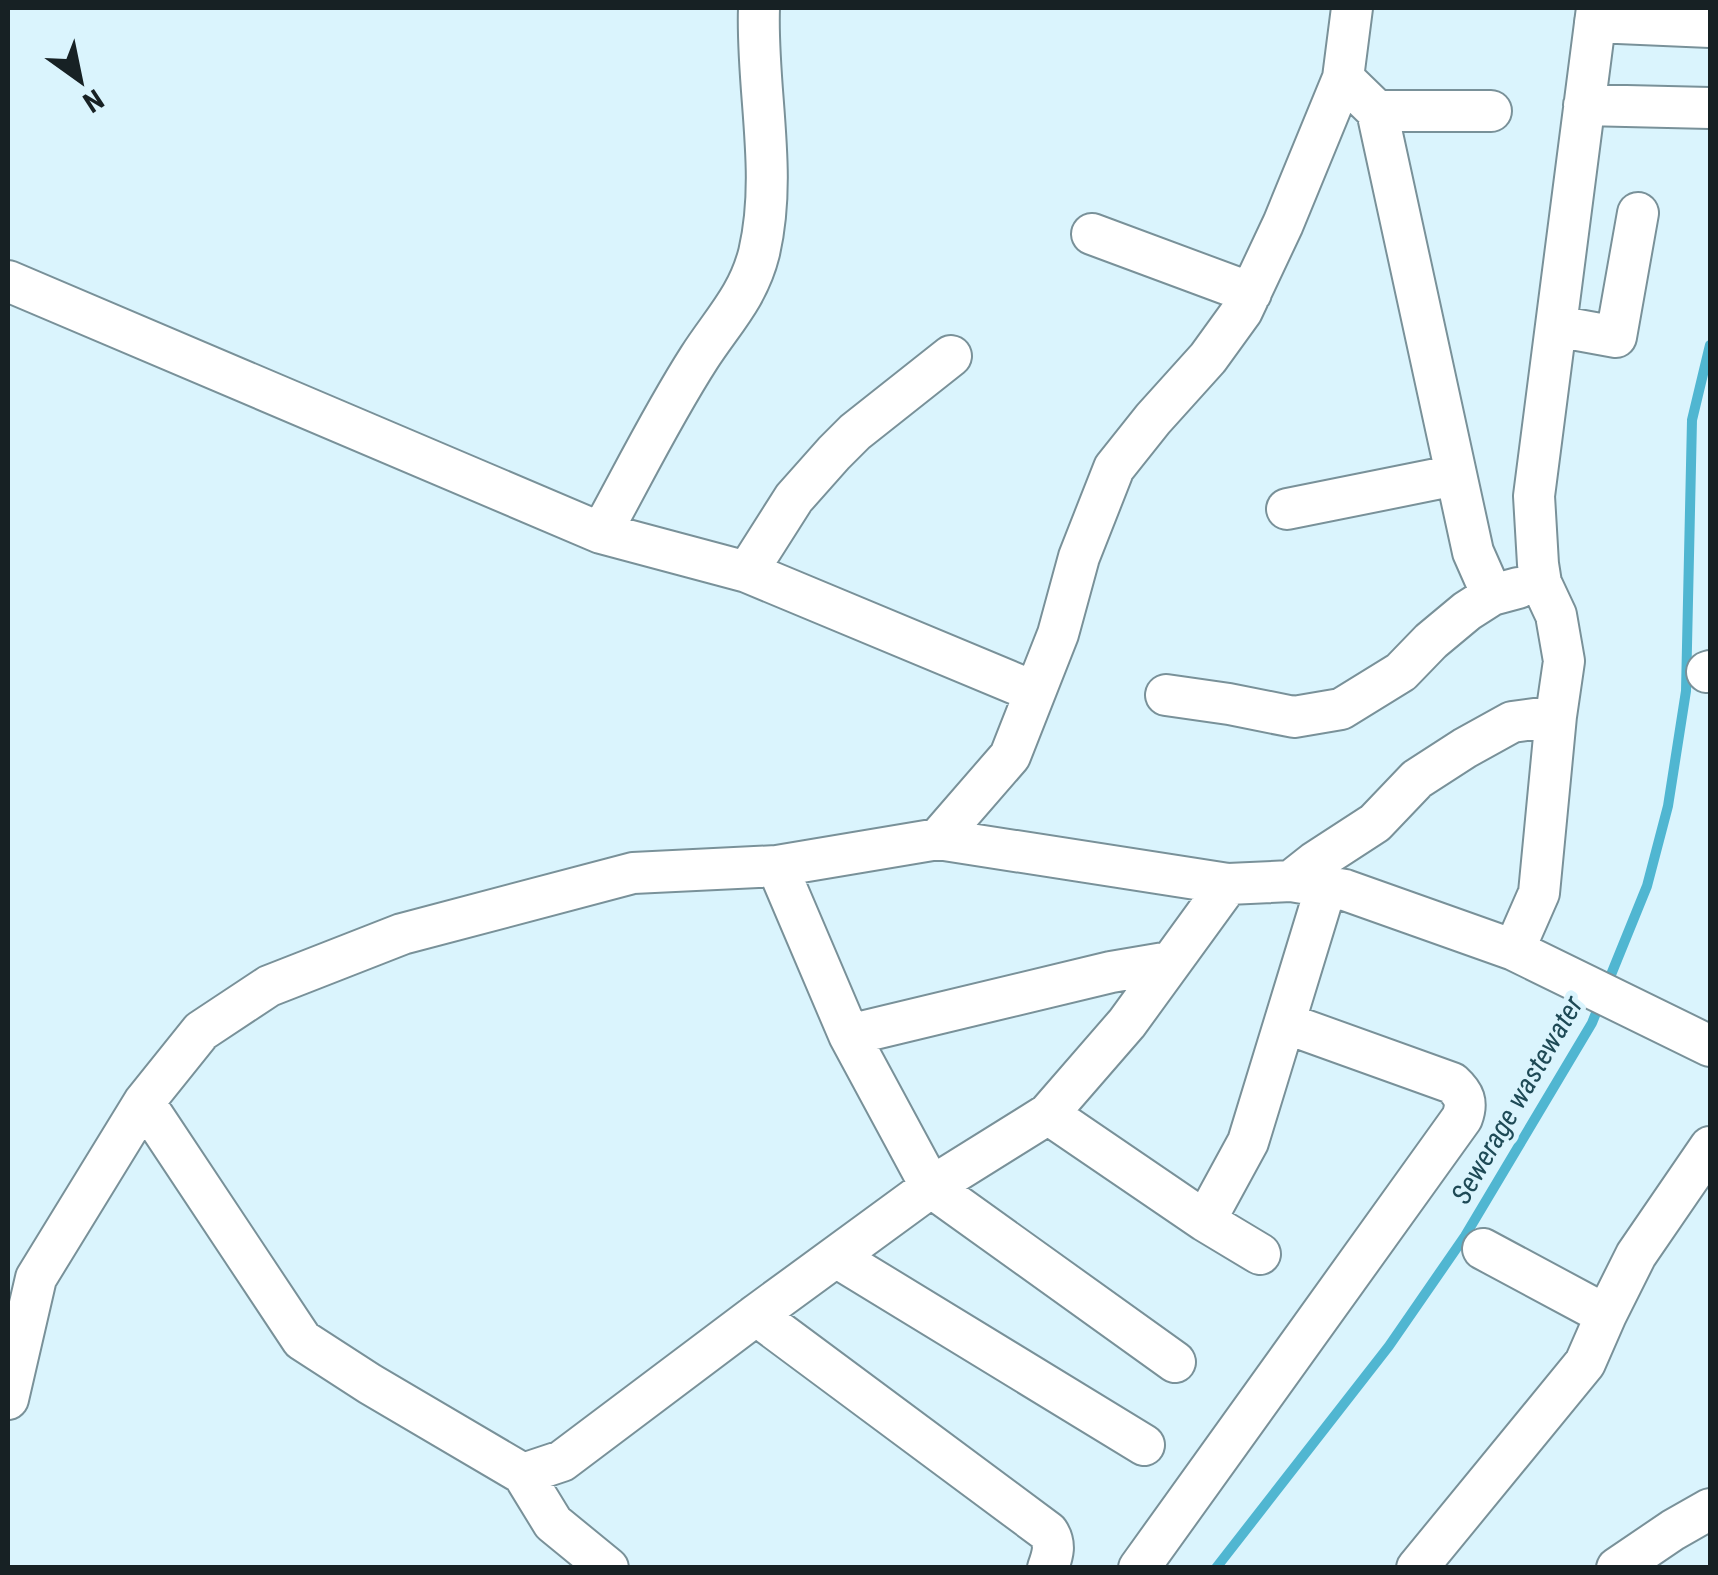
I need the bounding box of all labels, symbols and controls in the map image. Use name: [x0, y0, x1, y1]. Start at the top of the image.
north arrow: [30, 30, 130, 130]
text: N: [77, 82, 110, 119]
water label: Sewerage wastewater: [1444, 990, 1590, 1210]

